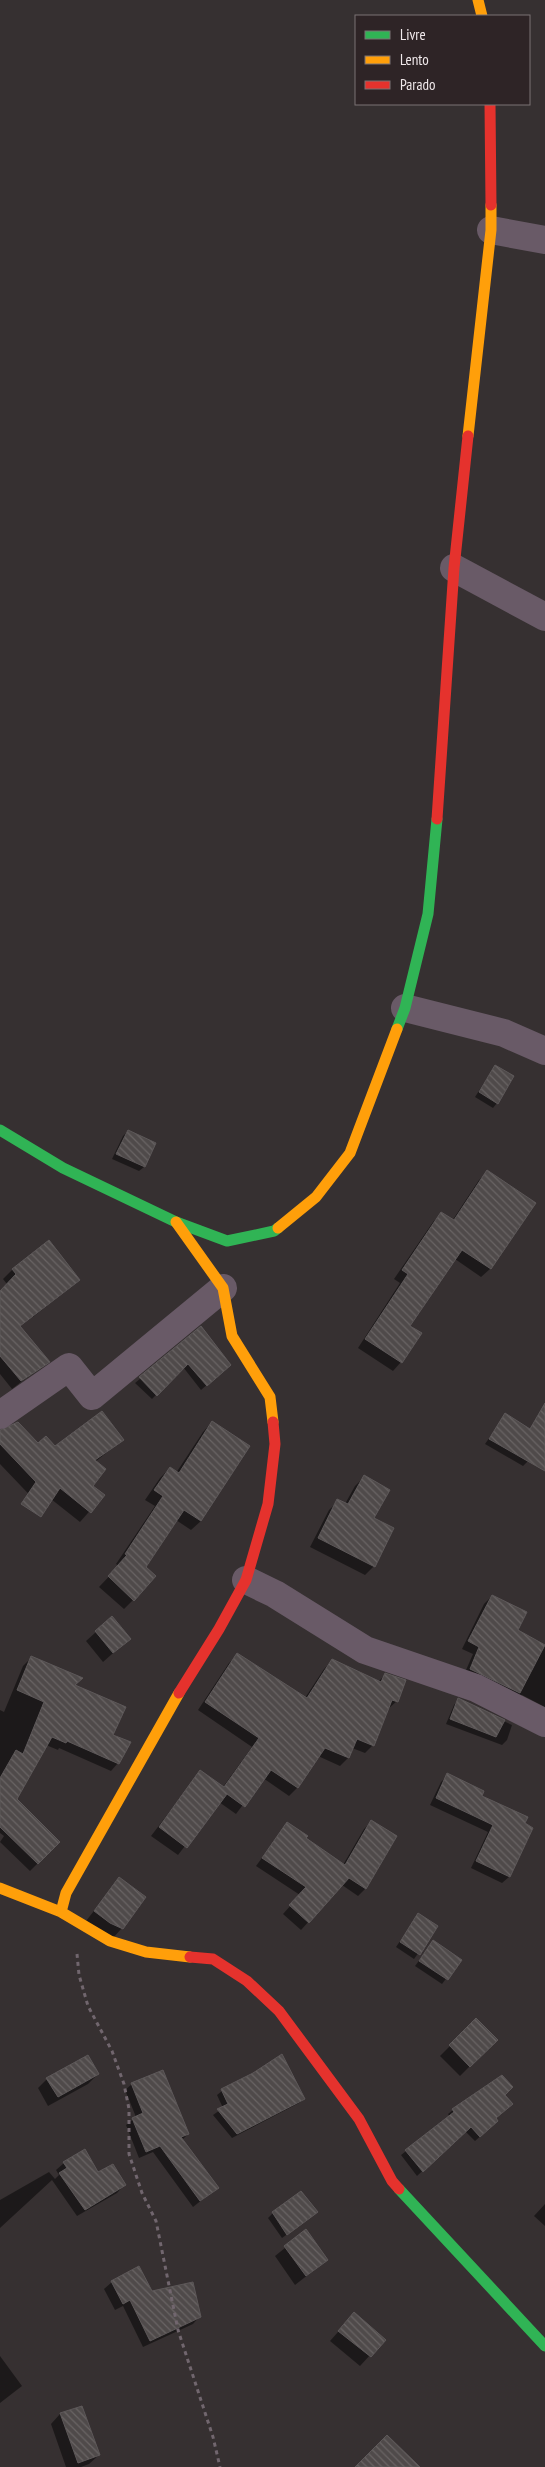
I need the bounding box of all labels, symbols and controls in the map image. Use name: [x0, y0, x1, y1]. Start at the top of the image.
legend: [355, 15, 530, 105]
text: Livre: [400, 25, 426, 44]
text: Lento: [400, 50, 429, 69]
text: Parado: [400, 75, 435, 94]

